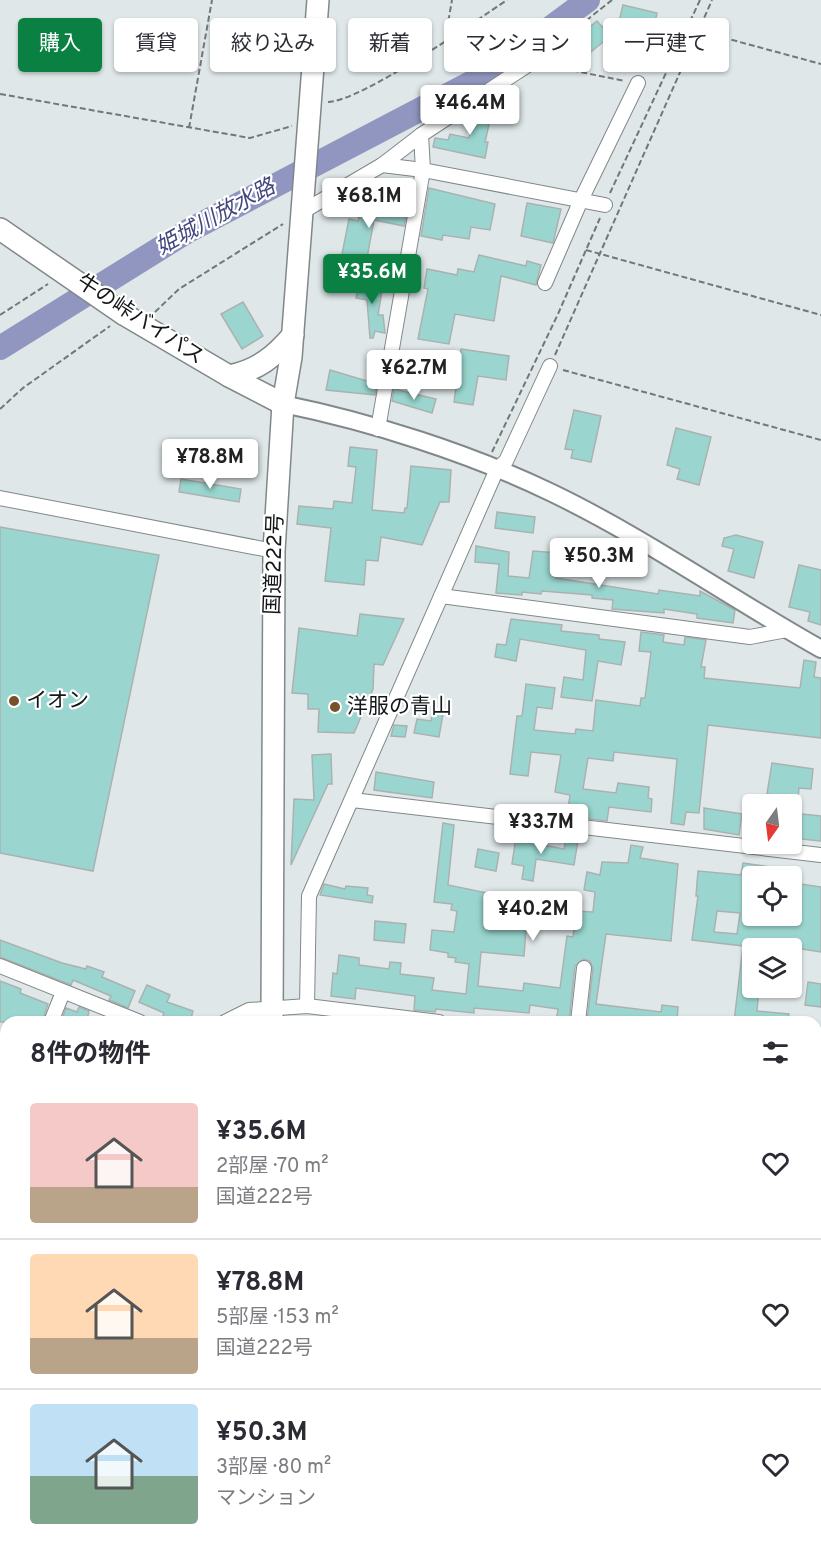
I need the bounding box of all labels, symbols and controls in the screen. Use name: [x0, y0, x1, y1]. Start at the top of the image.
chip: 購入: [18, 18, 102, 72]
chip: 賃貸: [114, 18, 198, 72]
chip: 絞り込み: [210, 18, 336, 72]
chip: 新着: [348, 18, 432, 72]
chip: マンション: [444, 18, 591, 72]
chip: 一戸建て: [603, 18, 729, 72]
pin: ¥46.4M: [421, 85, 519, 136]
text: ¥46.4M: [434, 91, 506, 117]
water label: 姫城川放水路: [152, 173, 282, 262]
pin: ¥68.1M: [320, 178, 418, 229]
text: ¥68.1M: [336, 184, 402, 210]
pin: ¥35.6M: [323, 254, 421, 305]
text: ¥35.6M: [337, 260, 407, 286]
street label: 牛の峠バイパス: [71, 269, 209, 371]
pin: ¥62.7M: [365, 350, 463, 401]
text: ¥62.7M: [381, 356, 447, 382]
pin: ¥78.8M: [161, 439, 259, 490]
text: ¥78.8M: [176, 445, 244, 471]
street label: 国道222号: [260, 513, 290, 615]
pin: ¥50.3M: [550, 538, 648, 589]
text: ¥50.3M: [564, 544, 634, 570]
place label: イオン: [26, 688, 89, 715]
marker: イオン: [7, 694, 21, 708]
place label: 洋服の青山: [347, 694, 452, 721]
marker: 洋服の青山: [328, 700, 342, 714]
north arrow: [742, 794, 802, 854]
map controls: [742, 794, 802, 998]
pin: ¥33.7M: [492, 804, 590, 855]
text: ¥33.7M: [508, 810, 574, 836]
button: locate: [742, 866, 802, 926]
pin: ¥40.2M: [484, 891, 582, 942]
text: ¥40.2M: [497, 897, 569, 923]
button: layers: [742, 938, 802, 998]
icon: filters: [759, 1036, 792, 1069]
text: 8件の物件: [30, 1039, 150, 1072]
text: ¥35.6M: [216, 1116, 307, 1149]
icon: home: [78, 1127, 150, 1199]
icon: heart: [759, 1147, 792, 1180]
text: 2部屋 · 70 m²: [216, 1154, 328, 1180]
text: 国道222号: [216, 1185, 313, 1211]
text: ¥78.8M: [216, 1267, 304, 1300]
icon: home: [78, 1278, 150, 1350]
icon: heart: [759, 1298, 792, 1331]
text: 5部屋 · 153 m²: [216, 1305, 339, 1331]
text: 国道222号: [216, 1336, 313, 1362]
text: ¥50.3M: [216, 1417, 308, 1450]
icon: home: [78, 1428, 150, 1500]
icon: heart: [759, 1448, 792, 1481]
text: 3部屋 · 80 m²: [216, 1455, 331, 1481]
text: マンション: [216, 1486, 316, 1512]

